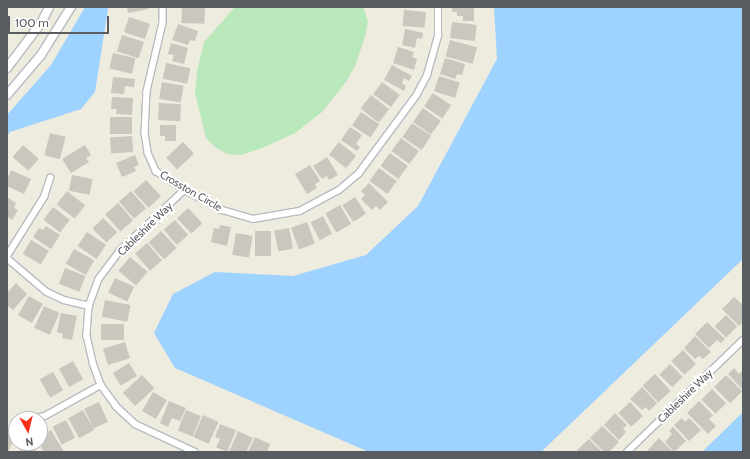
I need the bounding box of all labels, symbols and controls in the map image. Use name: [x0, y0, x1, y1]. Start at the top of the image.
scale bar: [10, 8, 111, 34]
text: 100 m: [15, 15, 49, 30]
street label: Crosston Circle: [158, 168, 224, 214]
street label: Cableshire Way: [115, 200, 175, 258]
street label: Cableshire Way: [655, 367, 715, 425]
north arrow: [8, 411, 48, 451]
text: N: [25, 434, 34, 449]

